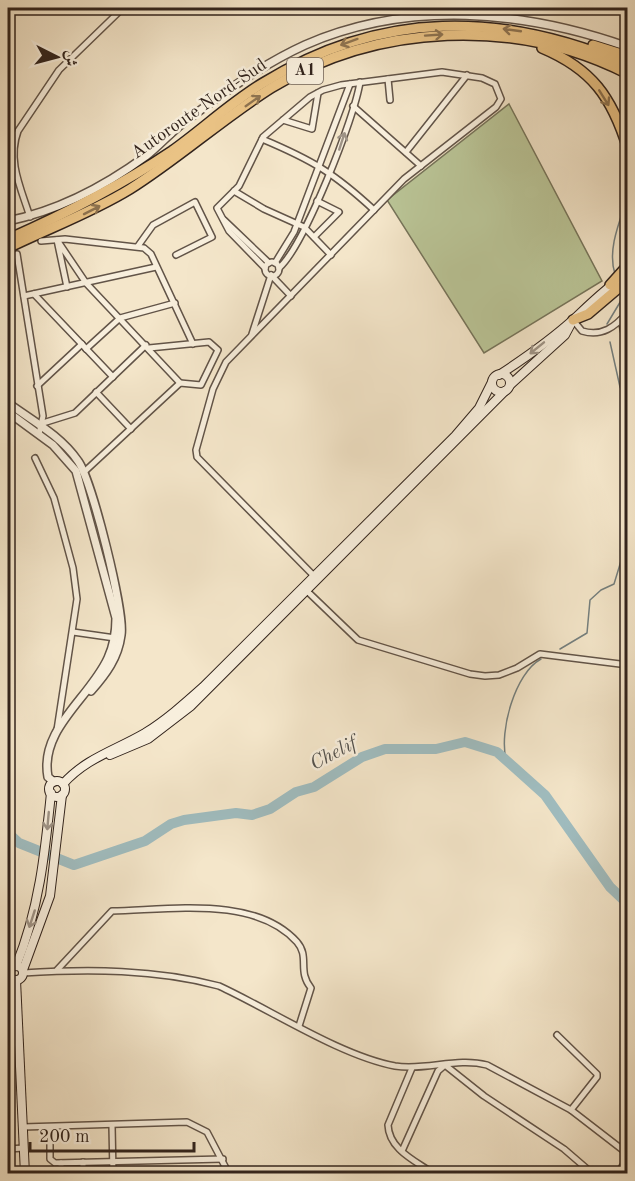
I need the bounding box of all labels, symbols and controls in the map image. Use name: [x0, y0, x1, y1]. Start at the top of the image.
one-way arrow: [502, 24, 522, 35]
north arrow: [27, 27, 87, 87]
one-way arrow: [424, 29, 444, 40]
one-way arrow: [340, 38, 359, 49]
text: ش: [61, 50, 79, 67]
street label: Autoroute Nord-Sud: [128, 56, 270, 162]
road number: A1: [287, 58, 323, 84]
one-way arrow: [599, 89, 611, 106]
one-way arrow: [245, 95, 261, 107]
one-way arrow: [337, 132, 348, 151]
one-way arrow: [83, 204, 100, 216]
one-way arrow: [529, 342, 545, 355]
water label: Chelif: [307, 732, 364, 775]
one-way arrow: [42, 811, 53, 831]
one-way arrow: [26, 909, 37, 928]
scale bar: [30, 1115, 194, 1153]
text: 200 m: [39, 1128, 90, 1146]

